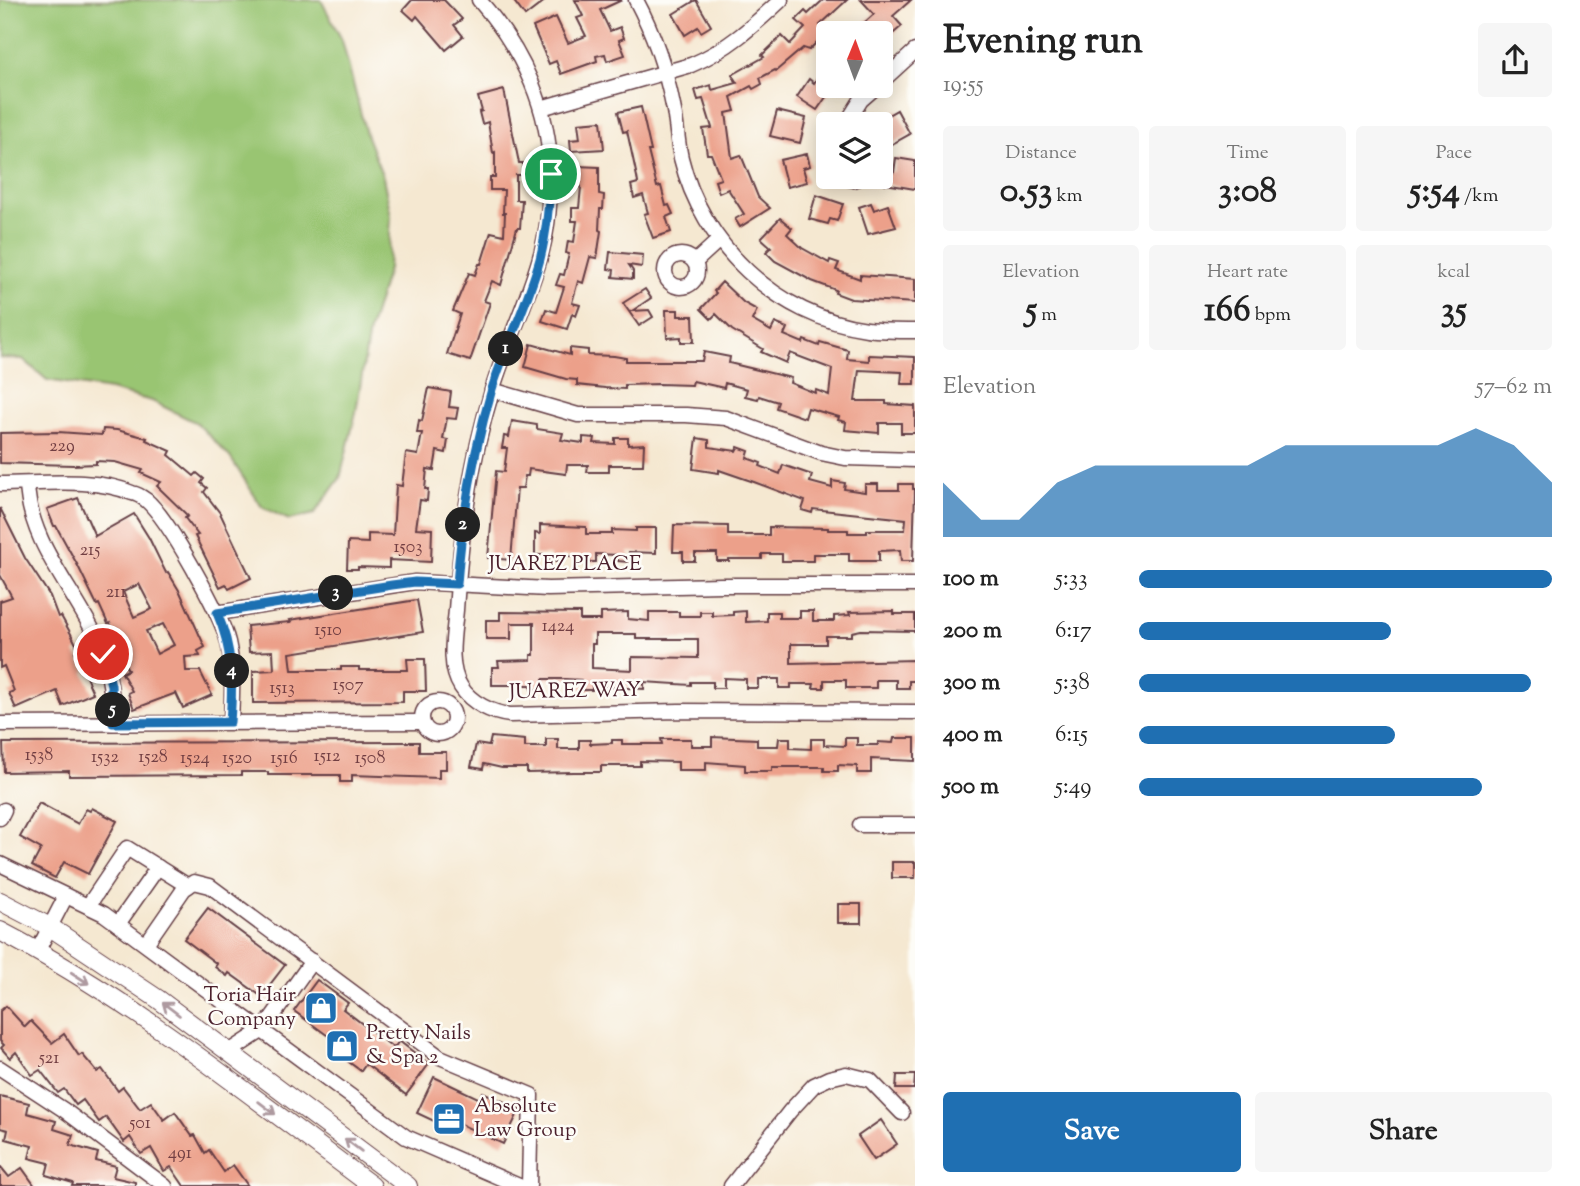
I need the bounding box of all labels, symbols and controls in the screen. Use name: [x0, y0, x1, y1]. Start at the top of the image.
text: Evening run: [943, 16, 1143, 70]
north arrow: [816, 21, 892, 98]
map controls: [816, 21, 893, 189]
button: share: [1478, 23, 1552, 97]
text: 19:55: [943, 69, 984, 102]
button: layers: [816, 112, 893, 189]
text: Distance: [1005, 140, 1077, 167]
text: Time: [1226, 140, 1269, 167]
text: Pace: [1436, 140, 1472, 167]
pin: [521, 144, 581, 204]
icon: arrive: [532, 155, 570, 193]
text: 0.53: [1000, 167, 1052, 218]
text: 3:08: [1218, 167, 1277, 218]
text: 5:54: [1409, 167, 1460, 218]
text: km: [1052, 183, 1082, 210]
text: /km: [1460, 183, 1498, 210]
text: Elevation: [1003, 259, 1080, 286]
text: Heart rate: [1207, 259, 1288, 286]
text: kcal: [1437, 259, 1470, 286]
text: 5: [1025, 286, 1037, 337]
text: 166: [1204, 286, 1251, 337]
text: 35: [1441, 286, 1467, 337]
text: m: [1037, 302, 1057, 329]
text: bpm: [1251, 302, 1291, 329]
pin: 1: [489, 332, 524, 366]
text: 1: [502, 335, 509, 362]
text: Elevation: [943, 371, 1036, 404]
text: 57–62 m: [1476, 371, 1552, 404]
house number: 229: [49, 434, 75, 460]
pin: 2: [446, 508, 480, 542]
text: 2: [458, 511, 467, 538]
house number: 1503: [393, 535, 423, 561]
house number: 215: [80, 538, 100, 564]
street label: JUAREZ PLACE: [487, 550, 642, 580]
text: 100 m: [943, 563, 999, 596]
text: 5:33: [1055, 563, 1087, 596]
pin: 3: [318, 576, 354, 610]
text: 3: [332, 579, 339, 606]
house number: 211: [106, 580, 126, 606]
house number: 1424: [542, 614, 574, 640]
text: 200 m: [943, 615, 1002, 648]
text: 6:17: [1055, 615, 1092, 648]
house number: 1510: [314, 618, 342, 644]
pin: [73, 624, 133, 684]
icon: check: [84, 635, 122, 673]
pin: 4: [215, 654, 250, 688]
text: 4: [227, 657, 236, 684]
text: 300 m: [943, 667, 1000, 700]
text: 5:38: [1055, 667, 1090, 700]
house number: 1507: [333, 673, 363, 699]
house number: 1513: [269, 676, 295, 702]
street label: JUAREZ WAY: [508, 676, 641, 708]
pin: 5: [96, 692, 130, 728]
text: 5: [109, 696, 116, 723]
text: 400 m: [943, 719, 1003, 752]
text: 6:15: [1055, 719, 1088, 752]
house number: 1538: [25, 743, 53, 769]
house number: 1512: [314, 744, 341, 770]
house number: 1532: [91, 745, 120, 771]
house number: 1528: [138, 745, 168, 771]
house number: 1524: [180, 746, 210, 772]
house number: 1520: [222, 746, 252, 772]
house number: 1516: [270, 746, 298, 772]
house number: 1508: [355, 746, 385, 772]
text: 500 m: [943, 771, 999, 804]
text: 5:49: [1055, 771, 1091, 804]
one-way arrow: [70, 970, 89, 985]
place label: Toria Hair Company: [204, 981, 297, 1035]
shop icon: Toria Hair Company: [302, 989, 340, 1027]
one-way arrow: [162, 1001, 181, 1016]
place label: Pretty Nails & Spa 2: [366, 1019, 471, 1073]
shop icon: Pretty Nails & Spa 2: [323, 1027, 361, 1065]
house number: 521: [38, 1046, 59, 1072]
place label: Absolute Law Group: [474, 1092, 577, 1146]
button: Save: [943, 1092, 1241, 1172]
button: Share: [1255, 1092, 1552, 1172]
one-way arrow: [257, 1100, 275, 1115]
office icon: Absolute Law Group: [430, 1100, 468, 1138]
house number: 501: [128, 1111, 151, 1137]
one-way arrow: [344, 1138, 363, 1153]
house number: 491: [168, 1141, 192, 1167]

